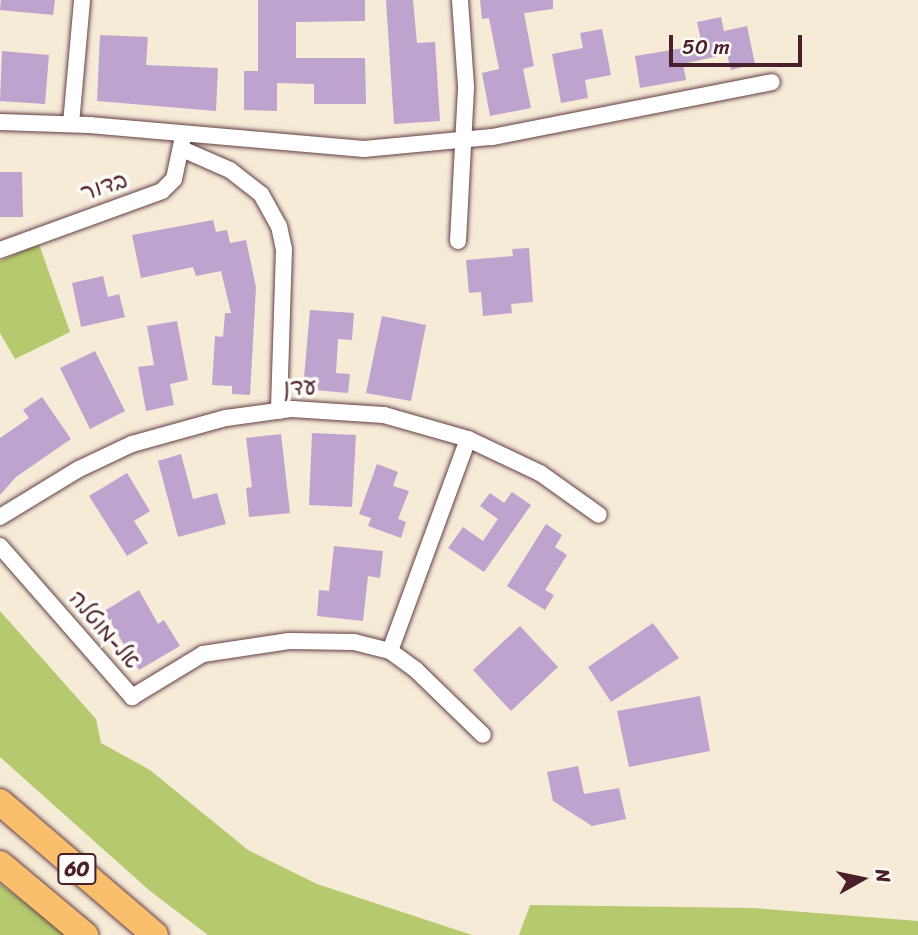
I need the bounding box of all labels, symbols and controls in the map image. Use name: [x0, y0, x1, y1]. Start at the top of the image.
scale bar: [673, 21, 806, 65]
text: 50 m: [682, 28, 730, 66]
street label: בדור: [77, 166, 131, 208]
street label: עדן: [283, 374, 317, 402]
street label: אל-מוטלה: [63, 585, 145, 675]
north arrow: [827, 844, 897, 914]
road number: 60: [56, 852, 98, 886]
text: N: [866, 867, 901, 885]

